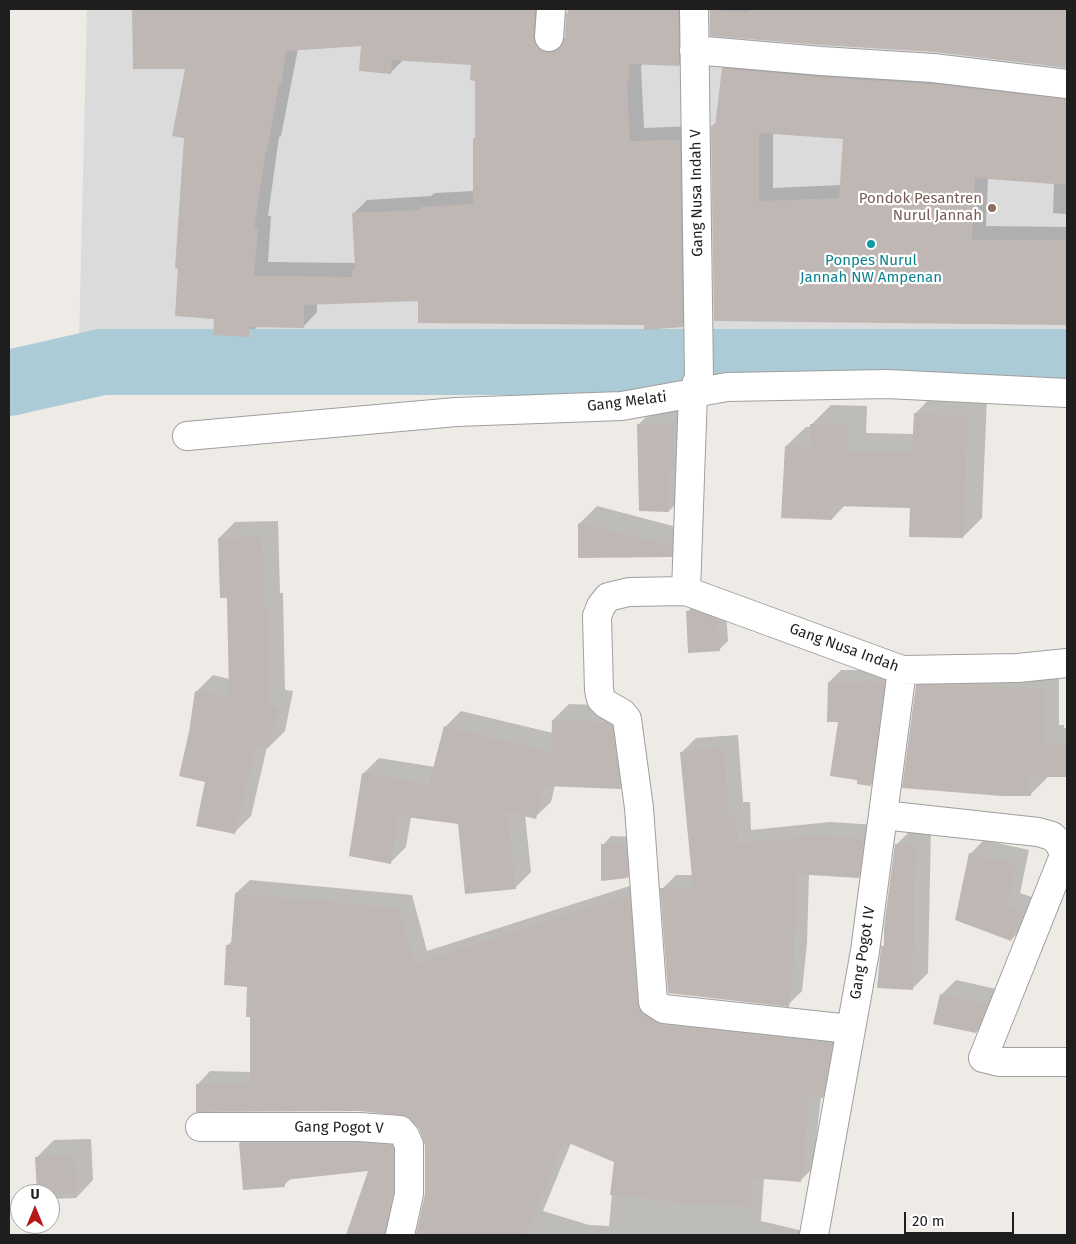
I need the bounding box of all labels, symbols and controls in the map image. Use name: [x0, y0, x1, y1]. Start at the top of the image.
street label: Gang Nusa Indah V: [687, 129, 707, 257]
place label: Pondok Pesantren Nurul Jannah: [859, 190, 982, 225]
marker: Pondok Pesantren Nurul Jannah: [986, 202, 998, 214]
marker: Ponpes Nurul Jannah NW Ampenan: [865, 238, 877, 250]
place label: Ponpes Nurul Jannah NW Ampenan: [800, 252, 942, 287]
street label: Gang Melati: [586, 388, 668, 416]
street label: Gang Nusa Indah: [787, 620, 901, 676]
street label: Gang Pogot IV: [847, 905, 879, 1001]
street label: Gang Pogot V: [294, 1118, 384, 1138]
north arrow: [10, 1184, 60, 1234]
text: U: [30, 1186, 40, 1203]
scale bar: [906, 1202, 1016, 1234]
text: 20 m: [912, 1212, 945, 1230]

